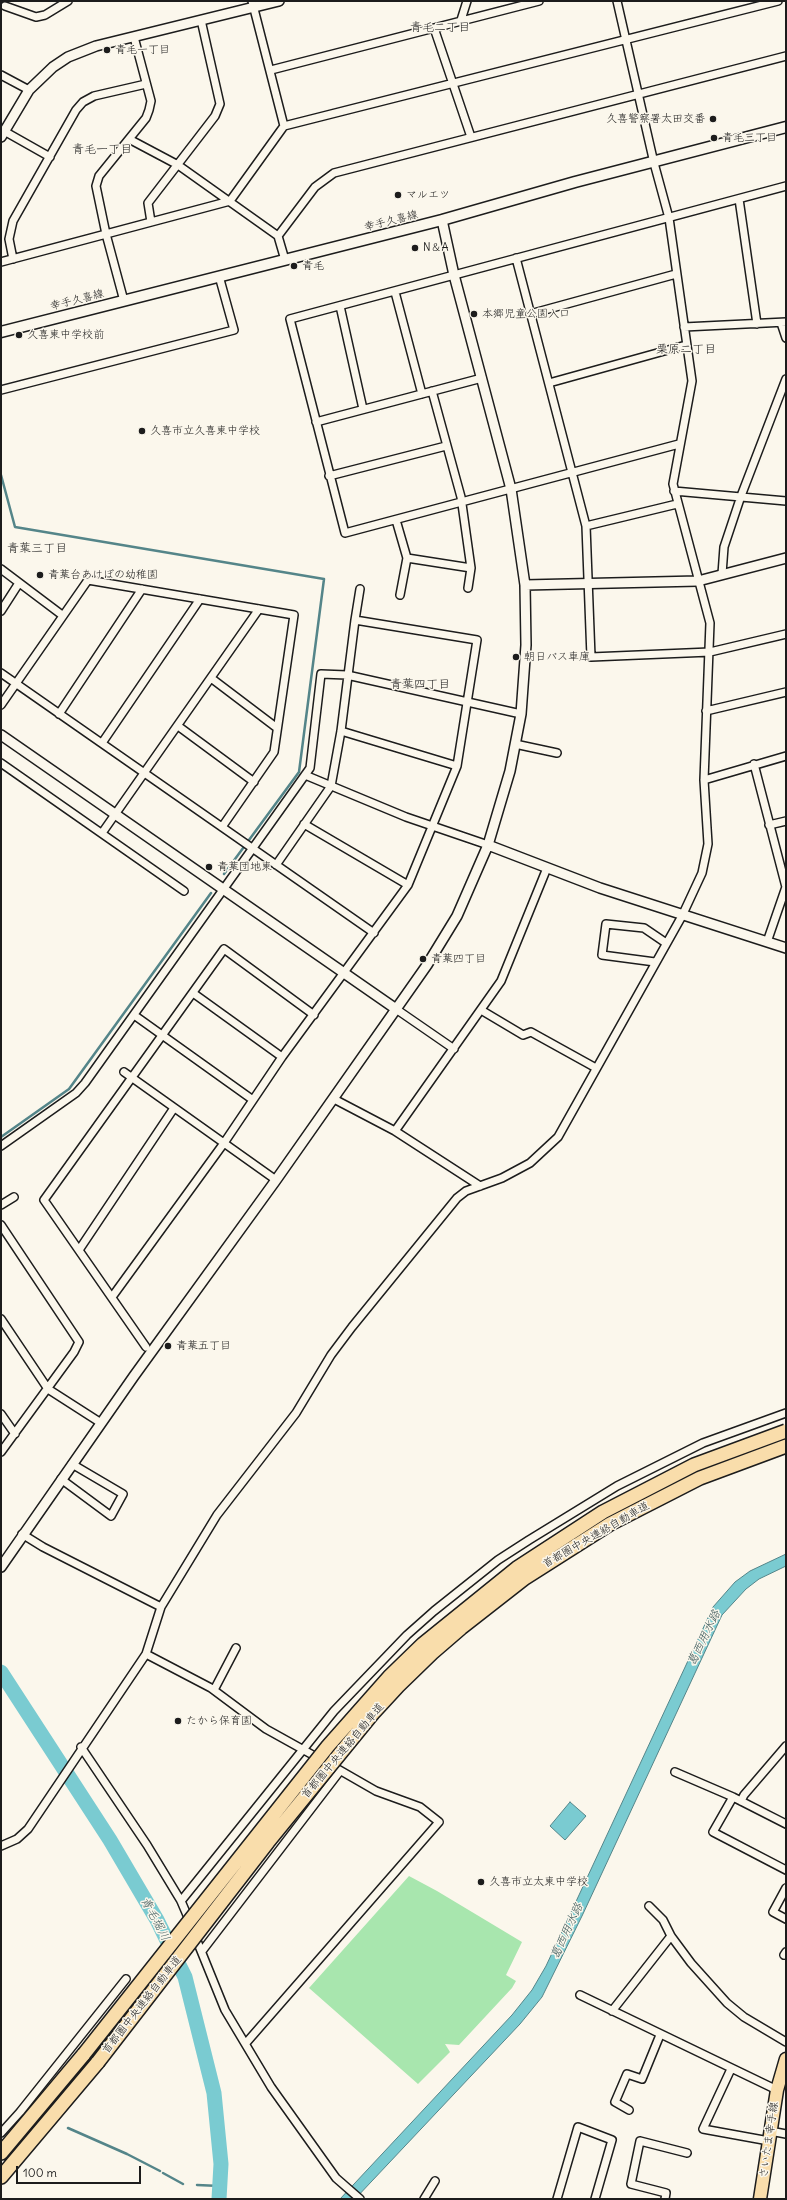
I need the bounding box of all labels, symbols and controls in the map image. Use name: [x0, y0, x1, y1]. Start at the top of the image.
district label: 青毛二丁目: [410, 21, 470, 35]
place label: 青毛一丁目: [115, 43, 170, 57]
marker: 青毛一丁目: [102, 45, 112, 55]
place label: 久喜警察署太田交番: [606, 112, 705, 126]
marker: 久喜警察署太田交番: [708, 114, 718, 124]
place label: 青毛三丁目: [722, 131, 777, 145]
marker: 青毛三丁目: [709, 133, 719, 143]
district label: 青毛一丁目: [72, 143, 132, 157]
place label: マルエツ: [406, 188, 450, 202]
marker: マルエツ: [393, 190, 403, 200]
street label: 幸手久喜線: [363, 208, 419, 234]
place label: N＆A: [423, 241, 449, 255]
marker: N＆A: [410, 243, 420, 253]
place label: 青毛: [302, 259, 324, 273]
marker: 青毛: [289, 261, 299, 271]
street label: 幸手久喜線: [49, 287, 105, 313]
place label: 本郷児童公園入口: [482, 307, 570, 321]
marker: 本郷児童公園入口: [469, 309, 479, 319]
place label: 久喜東中学校前: [27, 328, 104, 342]
marker: 久喜東中学校前: [14, 330, 24, 340]
district label: 栗原二丁目: [656, 343, 716, 357]
place label: 久喜市立久喜東中学校: [150, 424, 260, 438]
marker: 久喜市立久喜東中学校: [137, 426, 147, 436]
district label: 青葉三丁目: [7, 542, 67, 556]
place label: 青葉台あけぼの幼稚園: [48, 568, 158, 582]
marker: 青葉台あけぼの幼稚園: [35, 570, 45, 580]
place label: 朝日バス車庫: [524, 650, 590, 664]
marker: 朝日バス車庫: [511, 652, 521, 662]
district label: 青葉四丁目: [390, 678, 450, 692]
place label: 青葉団地東: [217, 860, 272, 874]
marker: 青葉団地東: [204, 862, 214, 872]
place label: 青葉四丁目: [431, 952, 486, 966]
marker: 青葉四丁目: [418, 954, 428, 964]
place label: 青葉五丁目: [176, 1339, 231, 1353]
marker: 青葉五丁目: [163, 1341, 173, 1351]
street label: 首都圏中央連絡自動車道: [540, 1499, 652, 1571]
water label: 葛西用水路: [684, 1608, 724, 1668]
street label: 首都圏中央連絡自動車道: [299, 1700, 387, 1802]
place label: たから保育園: [186, 1714, 252, 1728]
marker: たから保育園: [173, 1716, 183, 1726]
place label: 久喜市立太東中学校: [489, 1875, 588, 1889]
marker: 久喜市立太東中学校: [476, 1877, 486, 1887]
water label: 青毛堀川: [137, 1894, 173, 1944]
water label: 葛西用水路: [548, 1901, 586, 1961]
street label: 首都圏中央連絡自動車道: [100, 1953, 184, 2057]
street label: さいたま幸手線: [757, 2101, 781, 2179]
scale bar: [18, 2158, 143, 2184]
text: 100 m: [23, 2165, 57, 2180]

